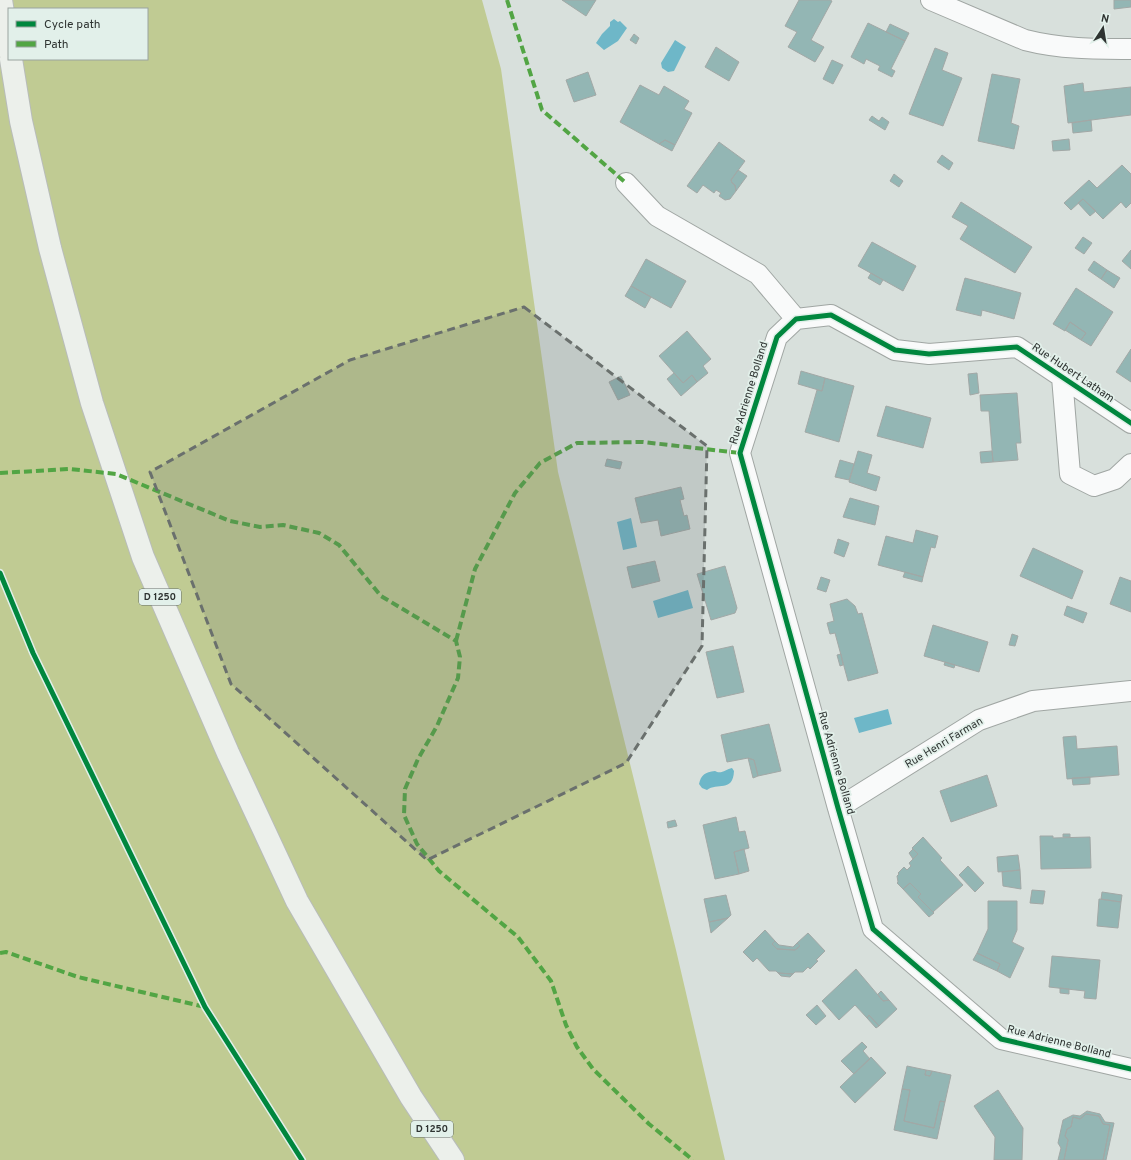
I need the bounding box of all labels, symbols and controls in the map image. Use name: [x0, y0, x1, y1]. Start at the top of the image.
legend: [8, 8, 148, 60]
north arrow: [1083, 8, 1123, 48]
text: N: [1100, 12, 1110, 27]
text: Cycle path: [44, 17, 101, 33]
text: Path: [44, 37, 69, 53]
street label: Rue Adrienne Bolland: [727, 340, 771, 446]
street label: Rue Hubert Latham: [1029, 340, 1117, 406]
road number: D 1250: [139, 589, 181, 605]
street label: Rue Adrienne Bolland: [815, 710, 857, 816]
street label: Rue Henri Farman: [902, 714, 986, 772]
street label: Rue Adrienne Bolland: [1005, 1022, 1113, 1062]
road number: D 1250: [411, 1121, 453, 1137]

